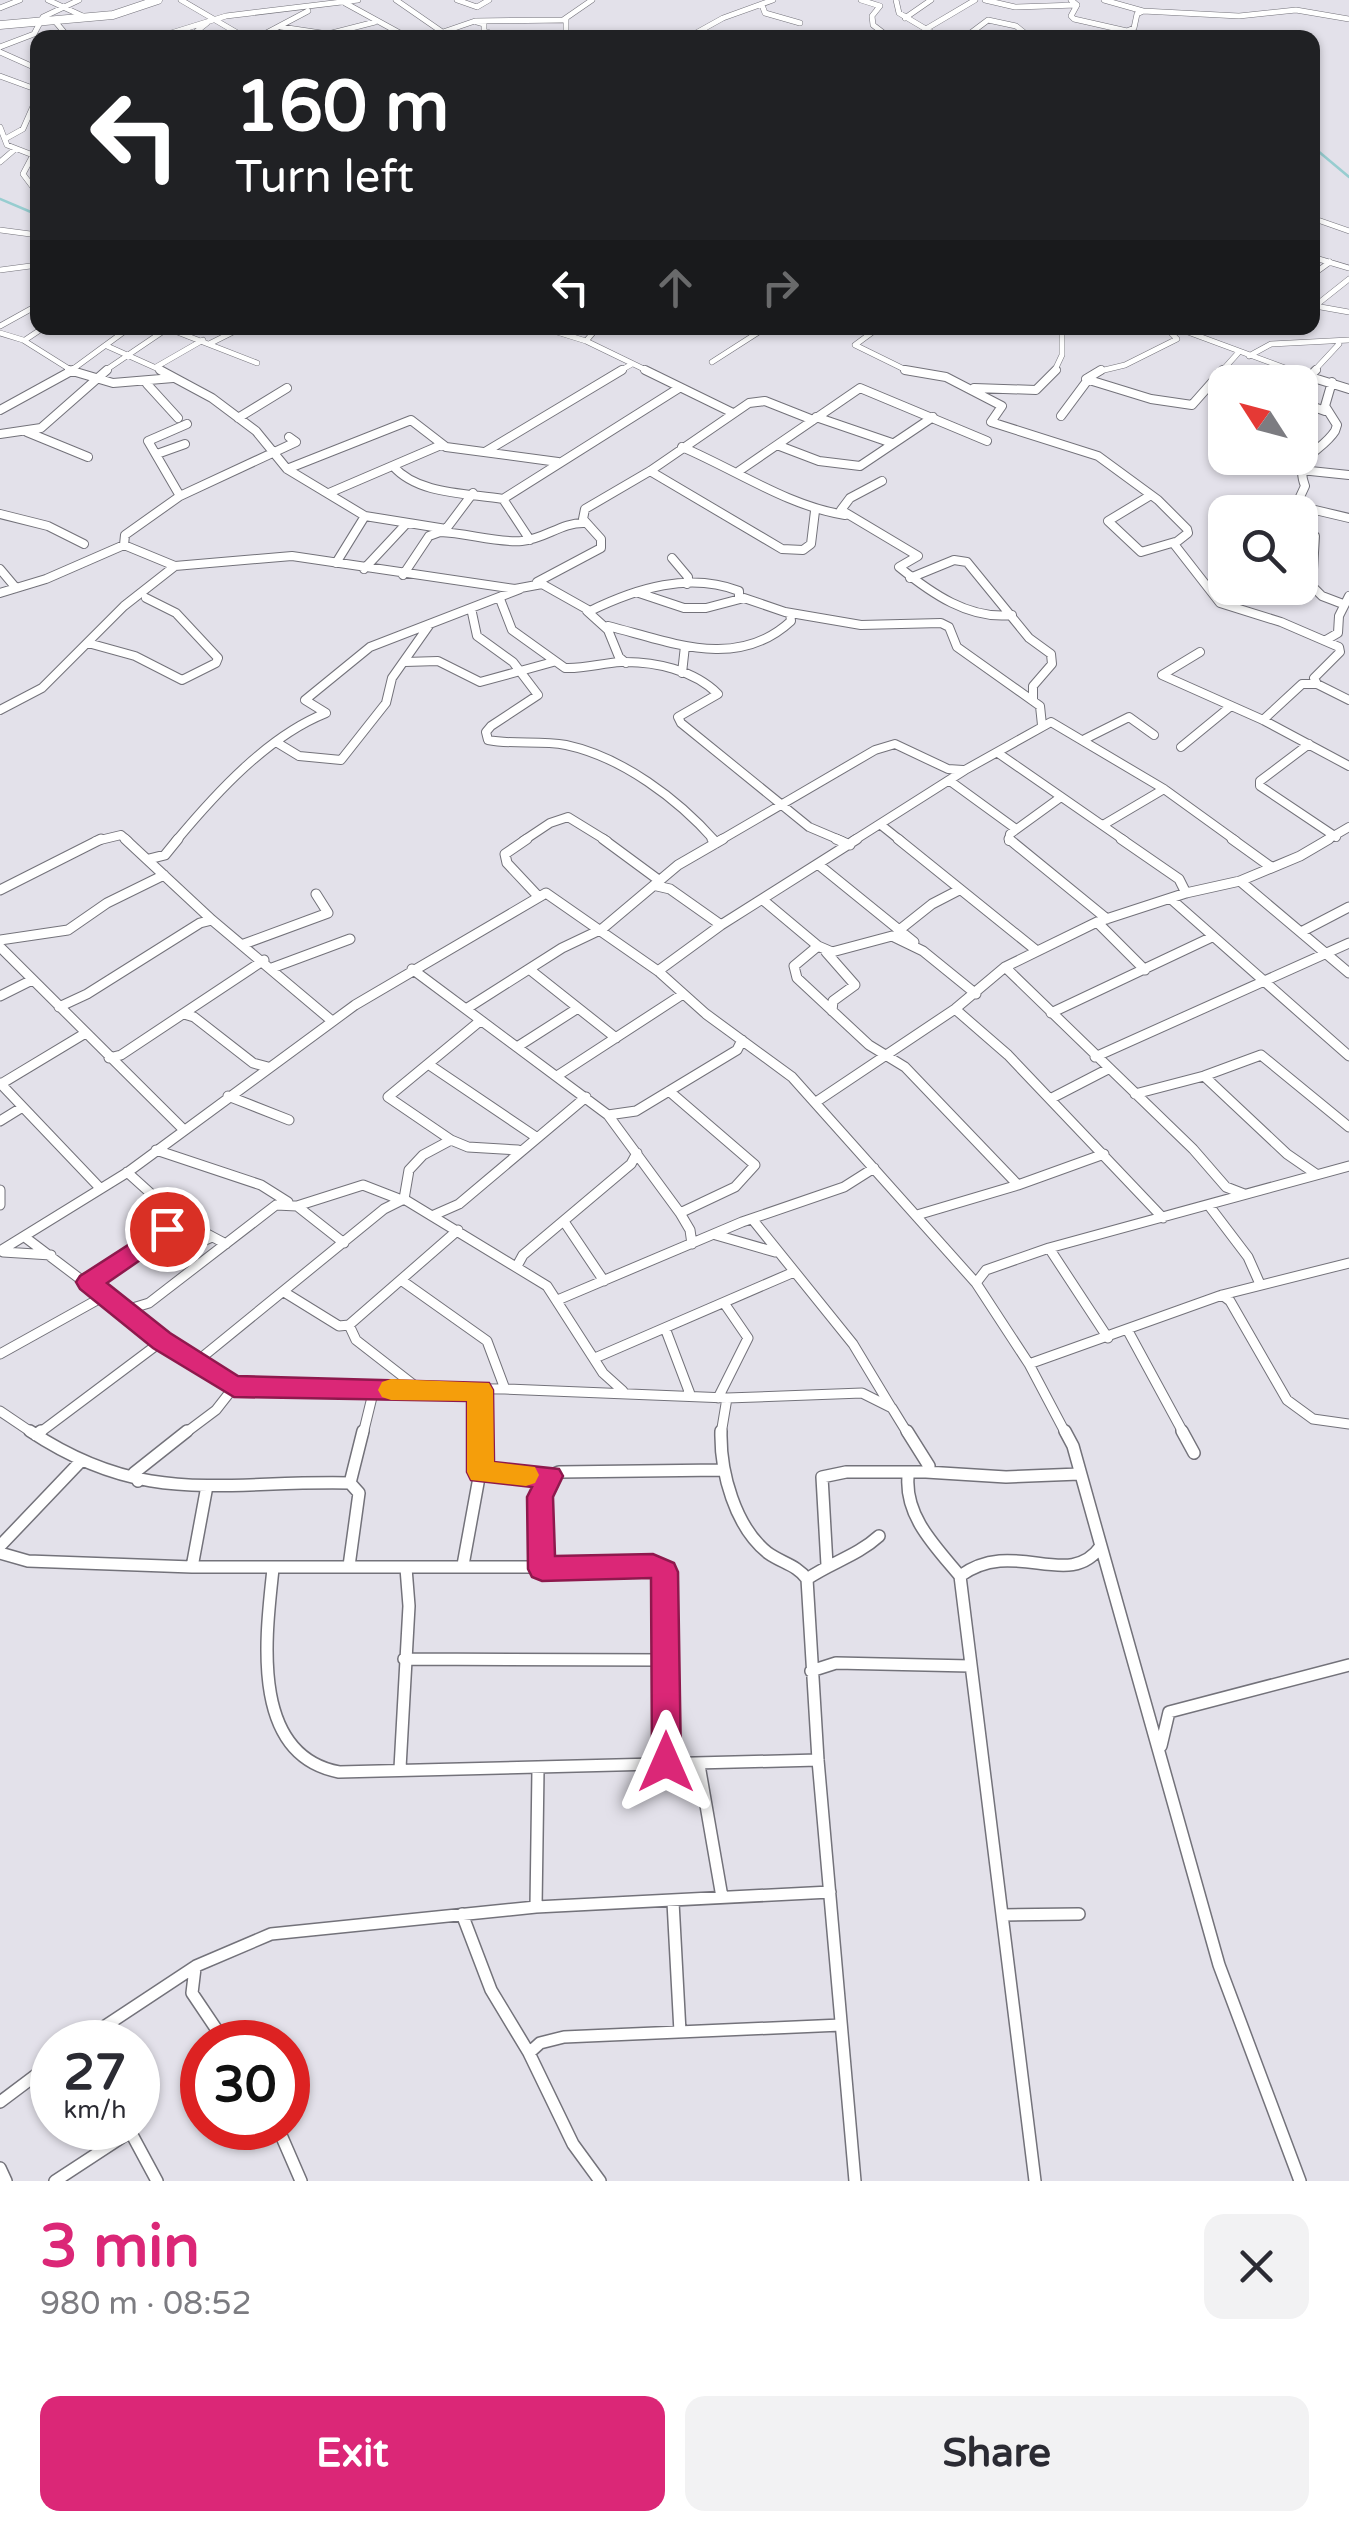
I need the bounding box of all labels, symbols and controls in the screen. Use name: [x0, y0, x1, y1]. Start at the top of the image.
text: 160 m: [235, 66, 449, 150]
icon: left: [70, 70, 200, 200]
text: Turn left: [235, 151, 414, 205]
icon: left: [543, 260, 598, 315]
icon: ahead: [648, 260, 703, 315]
icon: right: [753, 260, 808, 315]
north arrow: [1208, 365, 1318, 475]
map controls: [1208, 365, 1318, 605]
button: search: [1208, 495, 1318, 605]
pin: [125, 1187, 210, 1272]
icon: arrive: [140, 1202, 195, 1257]
position arrow: [614, 1710, 718, 1814]
speed limit sign: 30: [180, 2020, 310, 2150]
text: 27: [64, 2043, 126, 2103]
text: km/h: [64, 2095, 126, 2125]
text: 3 min: [40, 2211, 200, 2283]
button: close: [1204, 2214, 1309, 2319]
text: 980 m · 08:52: [40, 2285, 252, 2323]
button: Exit: [40, 2396, 665, 2511]
button: Share: [685, 2396, 1309, 2511]

